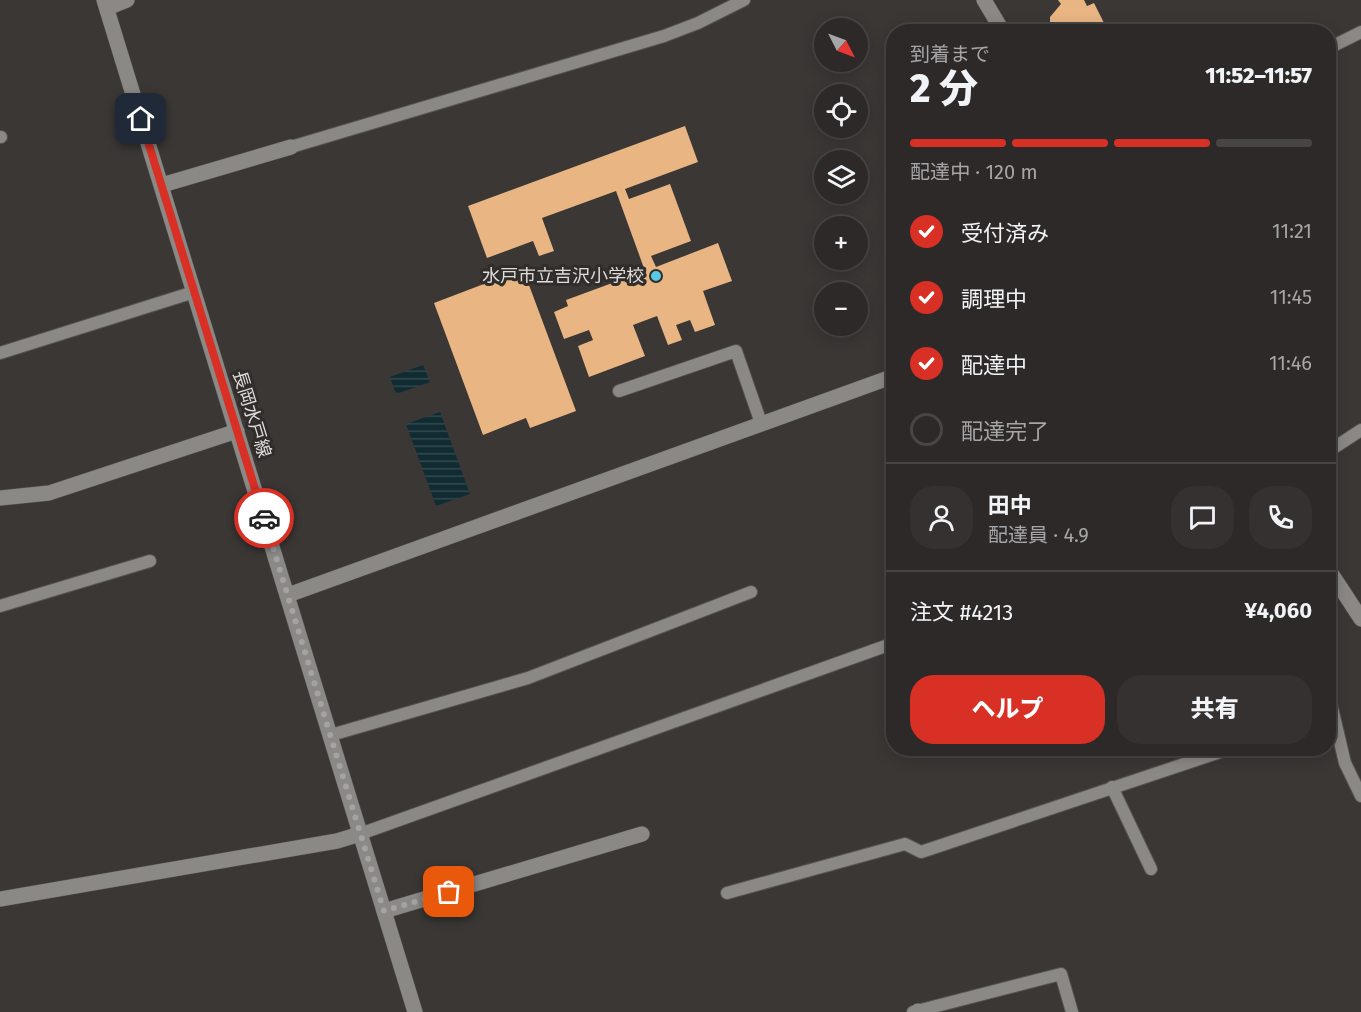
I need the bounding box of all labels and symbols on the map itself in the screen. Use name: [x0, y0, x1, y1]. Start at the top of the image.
north arrow: [814, 18, 868, 72]
pin: [115, 93, 166, 144]
place label: 水戸市立吉沢小学校: [482, 265, 644, 287]
marker: 水戸市立吉沢小学校: [649, 269, 663, 283]
street label: 長岡水戸線: [228, 368, 276, 460]
courier: [234, 488, 294, 548]
pin: [423, 866, 474, 917]

